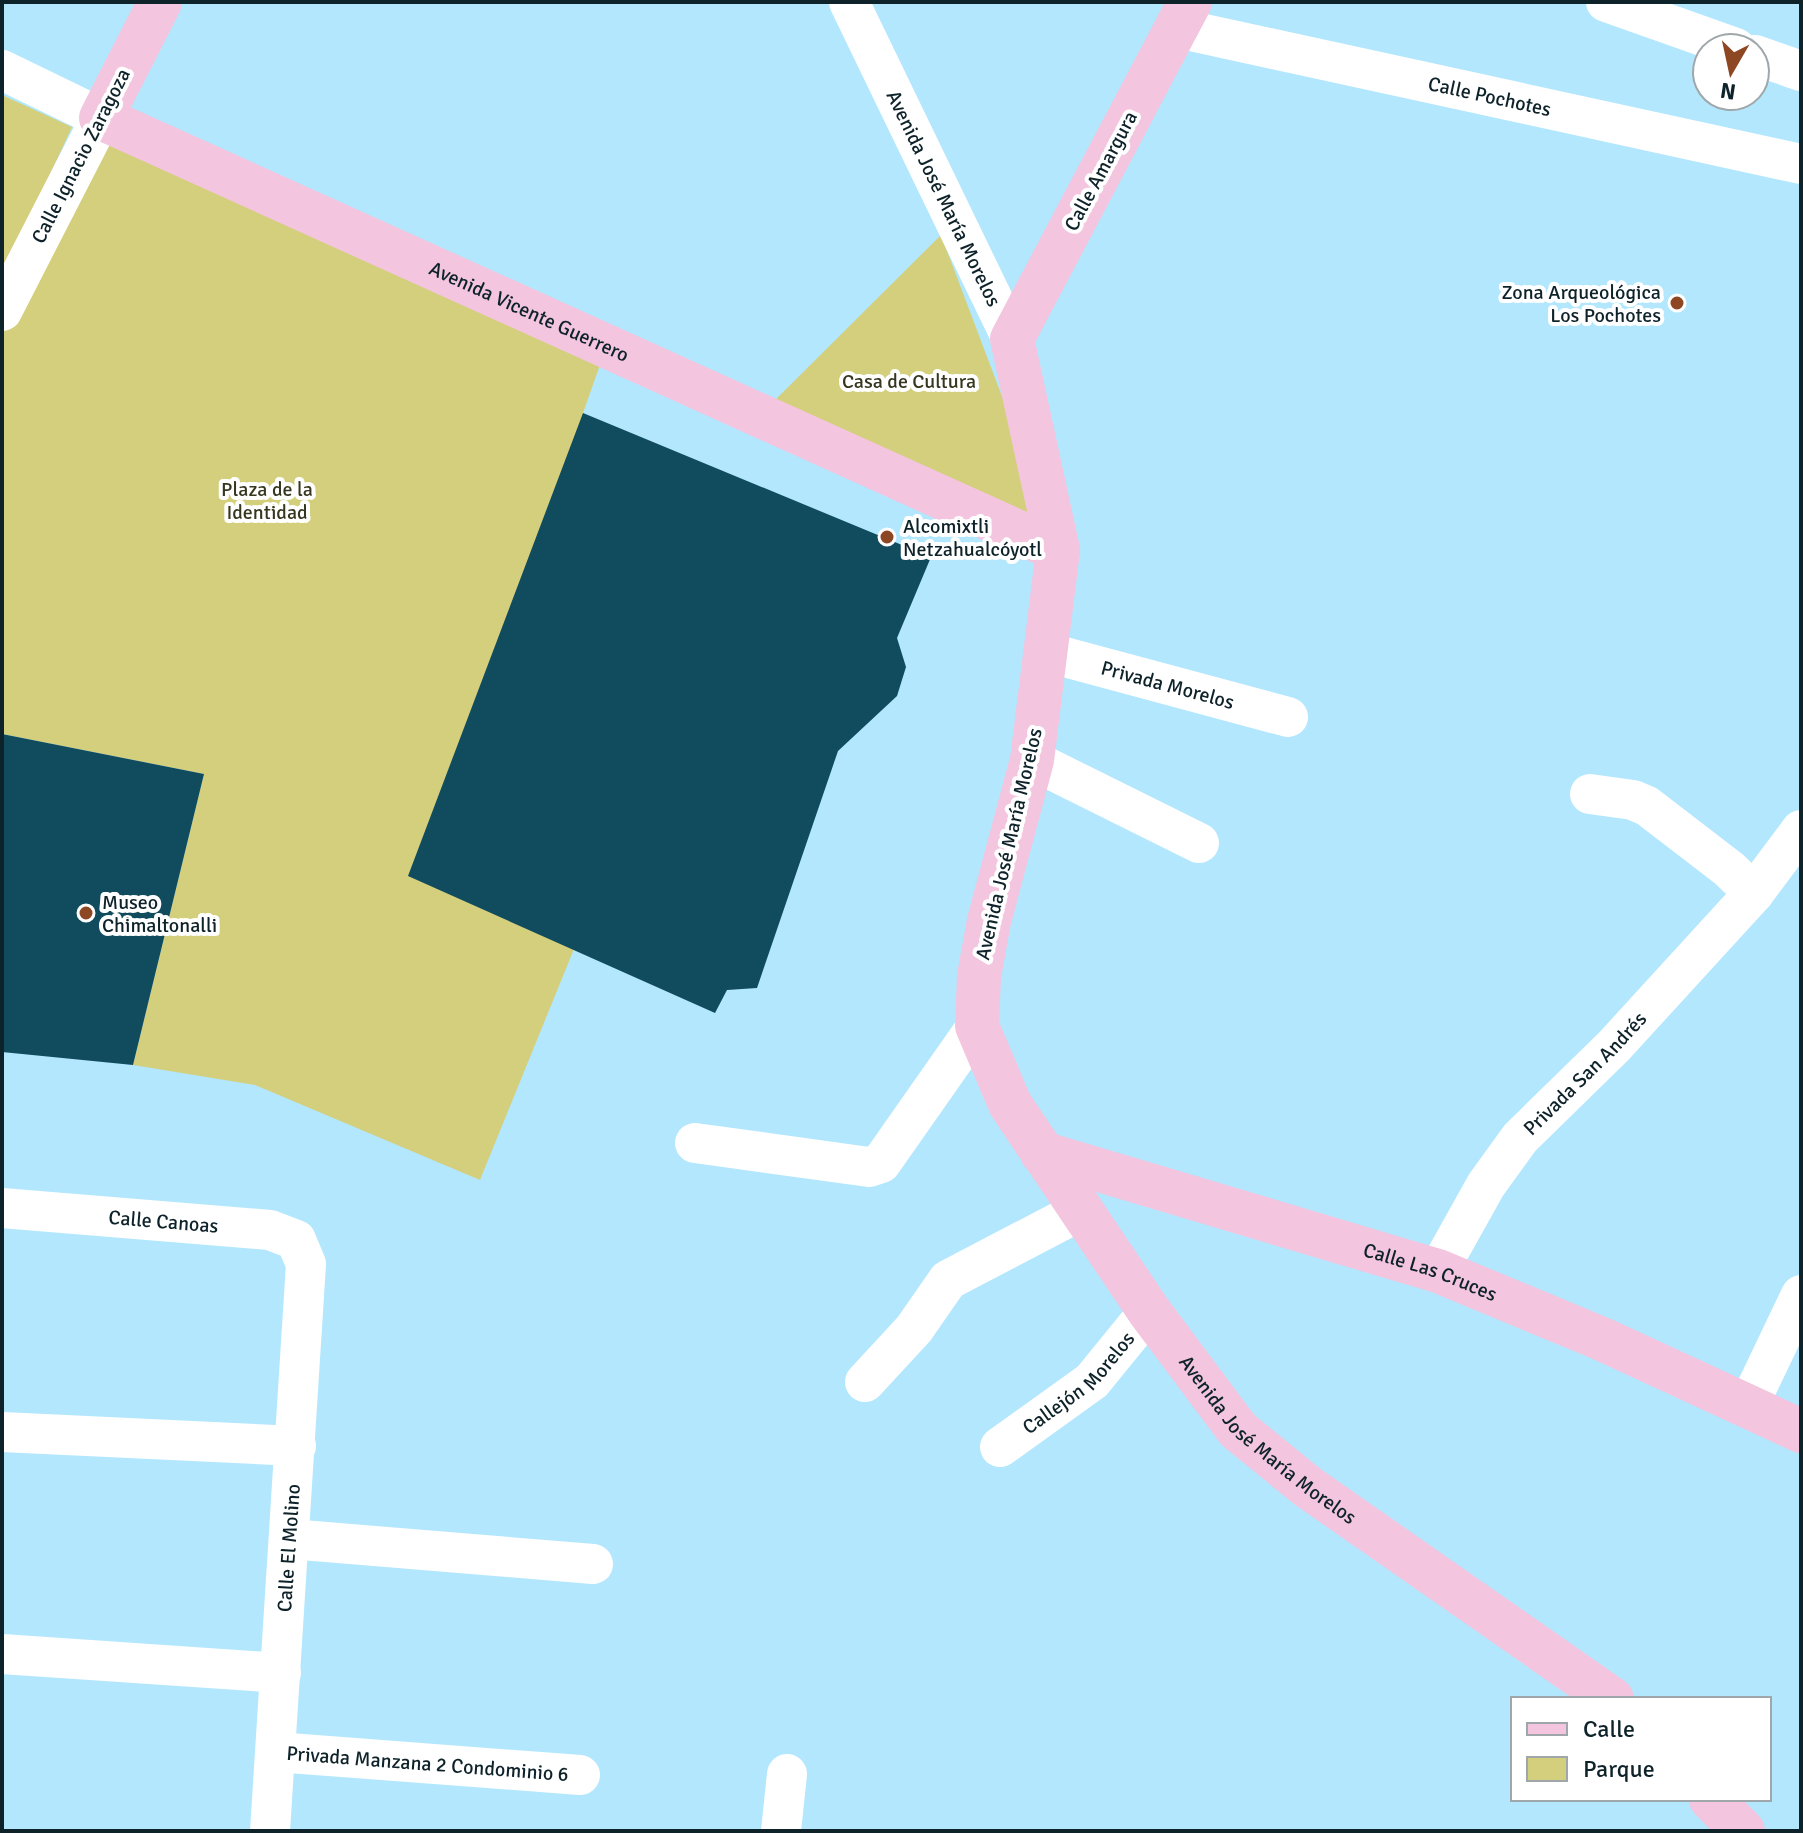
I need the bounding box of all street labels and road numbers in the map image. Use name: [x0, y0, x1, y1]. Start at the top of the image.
street label: Calle Ignacio Zaragoza: [26, 64, 136, 248]
street label: Calle Pochotes: [1426, 71, 1554, 122]
street label: Avenida José María Morelos: [881, 86, 1007, 311]
street label: Calle Amargura: [1059, 107, 1143, 235]
street label: Avenida Vicente Guerrero: [426, 255, 633, 367]
street label: Privada Morelos: [1098, 655, 1237, 715]
street label: Avenida José María Morelos: [970, 725, 1048, 962]
street label: Privada San Andrés: [1518, 1006, 1652, 1140]
street label: Calle Canoas: [108, 1204, 220, 1238]
street label: Calle Las Cruces: [1361, 1237, 1501, 1307]
street label: Callejón Morelos: [1017, 1326, 1140, 1439]
street label: Avenida José María Morelos: [1174, 1350, 1362, 1530]
street label: Calle El Molino: [272, 1483, 306, 1613]
street label: Privada Manzana 2 Condominio 6: [286, 1740, 570, 1787]

